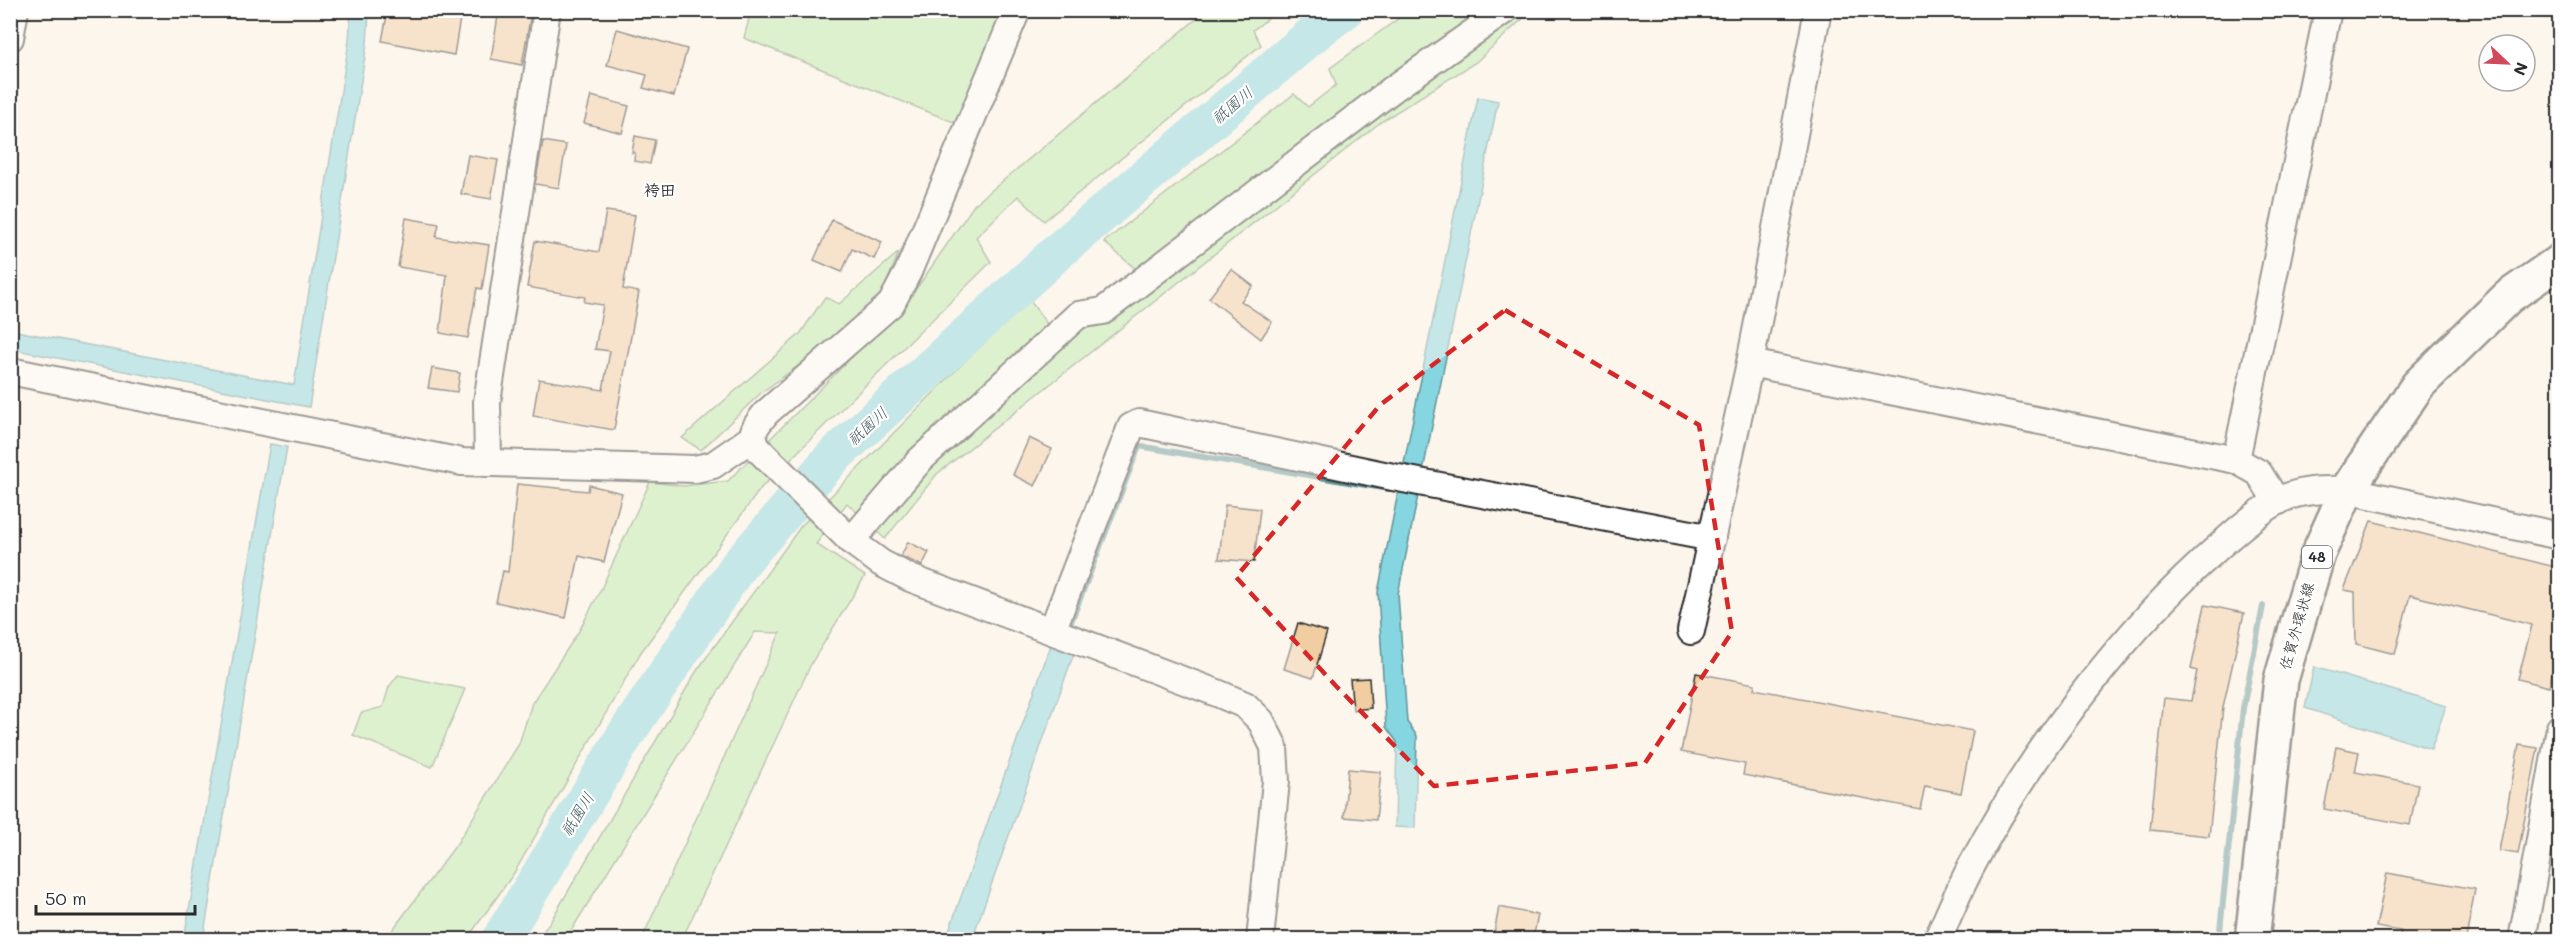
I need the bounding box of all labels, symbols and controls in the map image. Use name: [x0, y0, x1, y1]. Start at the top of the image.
north arrow: [2477, 33, 2537, 93]
text: N: [2509, 59, 2533, 79]
water label: 祇園川: [1207, 81, 1257, 128]
district label: 袴田: [644, 179, 676, 200]
water label: 祇園川: [842, 402, 892, 449]
road number: 48: [2302, 546, 2332, 568]
street label: 佐賀外環状線: [2274, 580, 2318, 672]
water label: 祇園川: [555, 788, 598, 840]
scale bar: [36, 878, 195, 916]
text: 50 m: [45, 886, 87, 910]

